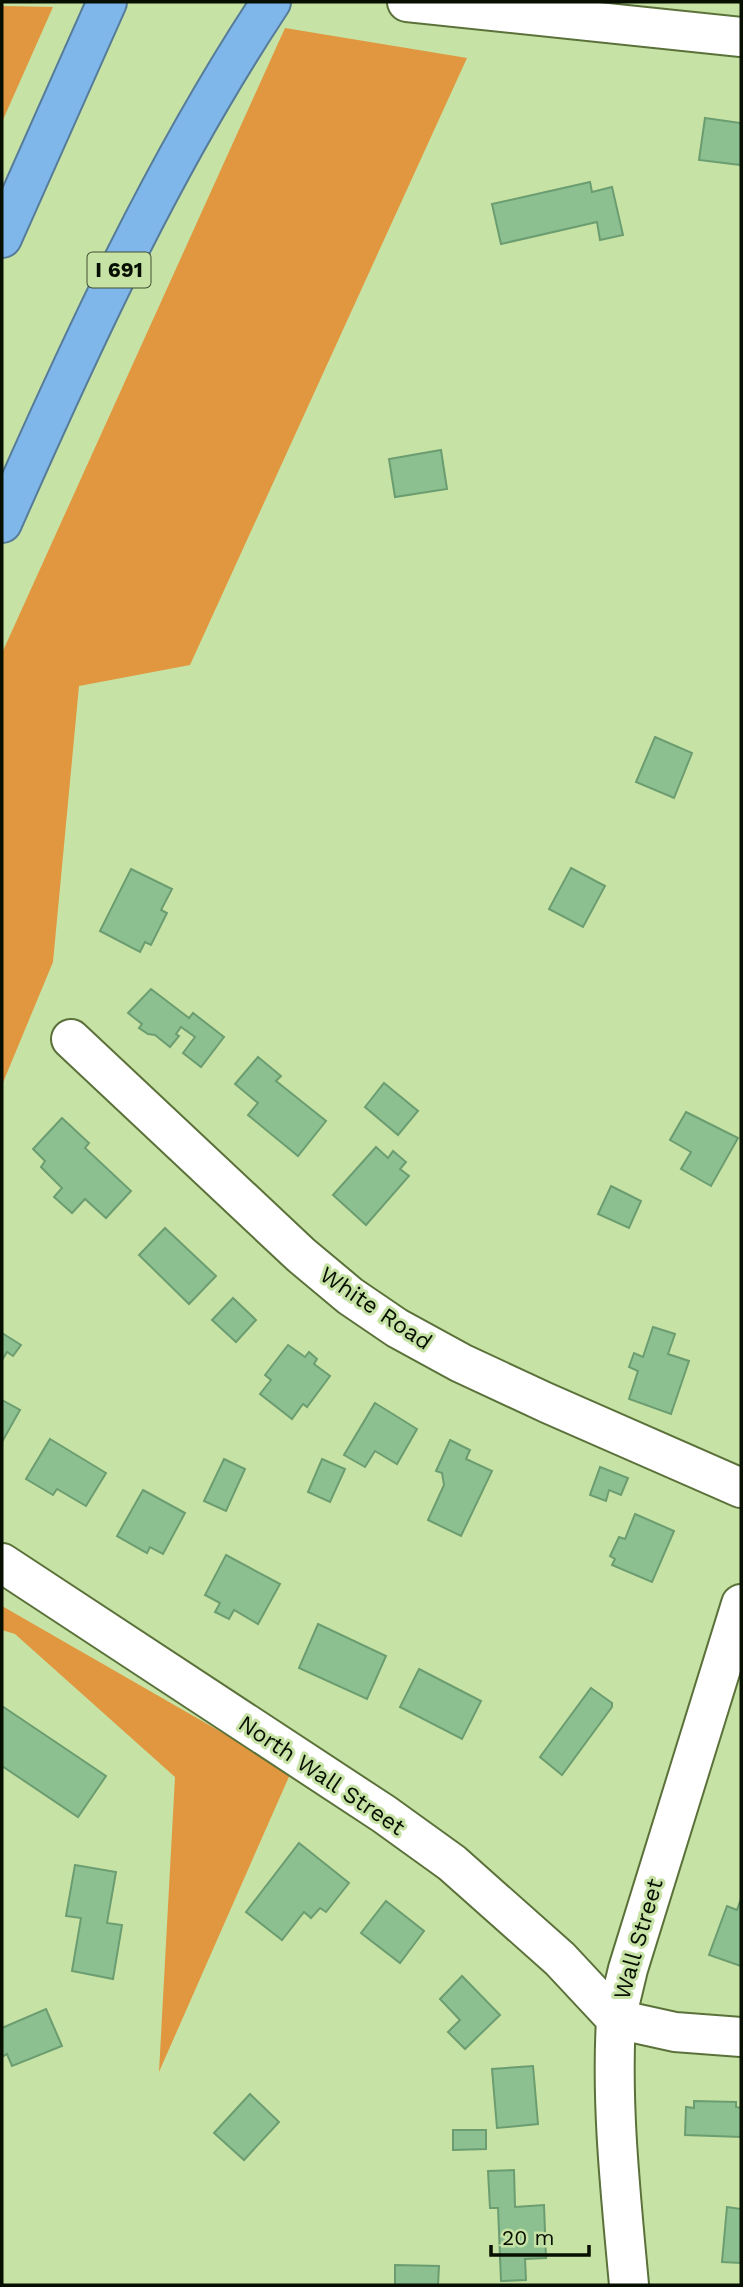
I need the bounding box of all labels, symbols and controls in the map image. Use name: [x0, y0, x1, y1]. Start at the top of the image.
road number: I 691: [88, 252, 150, 288]
street label: White Road: [315, 1261, 437, 1356]
street label: North Wall Street: [233, 1710, 410, 1841]
street label: Wall Street: [608, 1875, 669, 2003]
scale bar: [491, 2214, 589, 2258]
text: 20 m: [502, 2225, 554, 2250]

